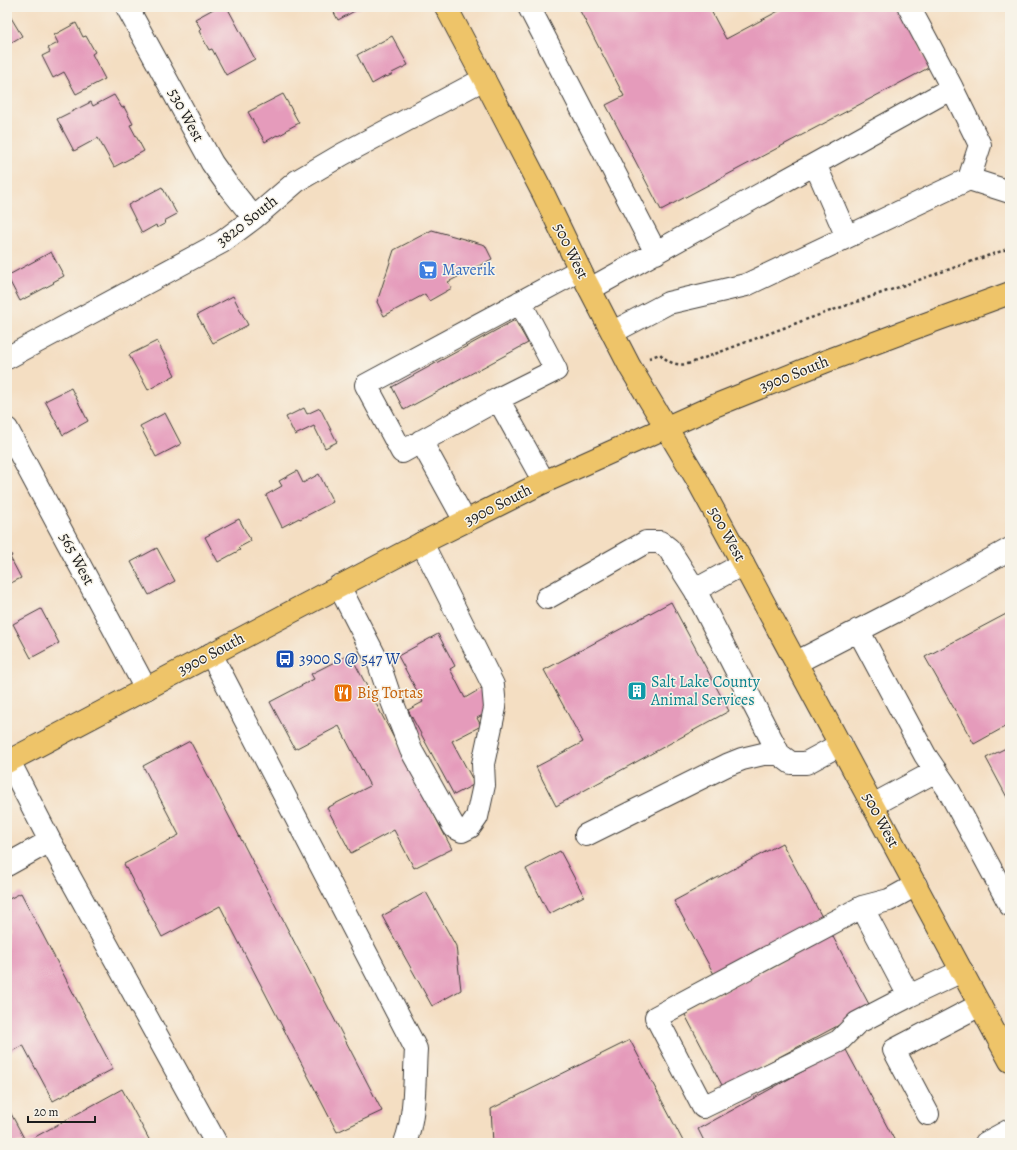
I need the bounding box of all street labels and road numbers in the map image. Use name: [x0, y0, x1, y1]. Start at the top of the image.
street label: 530 West: [163, 84, 209, 146]
street label: 3820 South: [212, 190, 283, 252]
street label: 500 West: [548, 219, 594, 283]
street label: 3900 South: [756, 350, 832, 398]
street label: 3900 South: [461, 478, 536, 531]
street label: 500 West: [703, 503, 751, 565]
street label: 565 West: [54, 529, 100, 589]
street label: 3900 South: [174, 627, 249, 681]
street label: 500 West: [857, 788, 905, 852]

